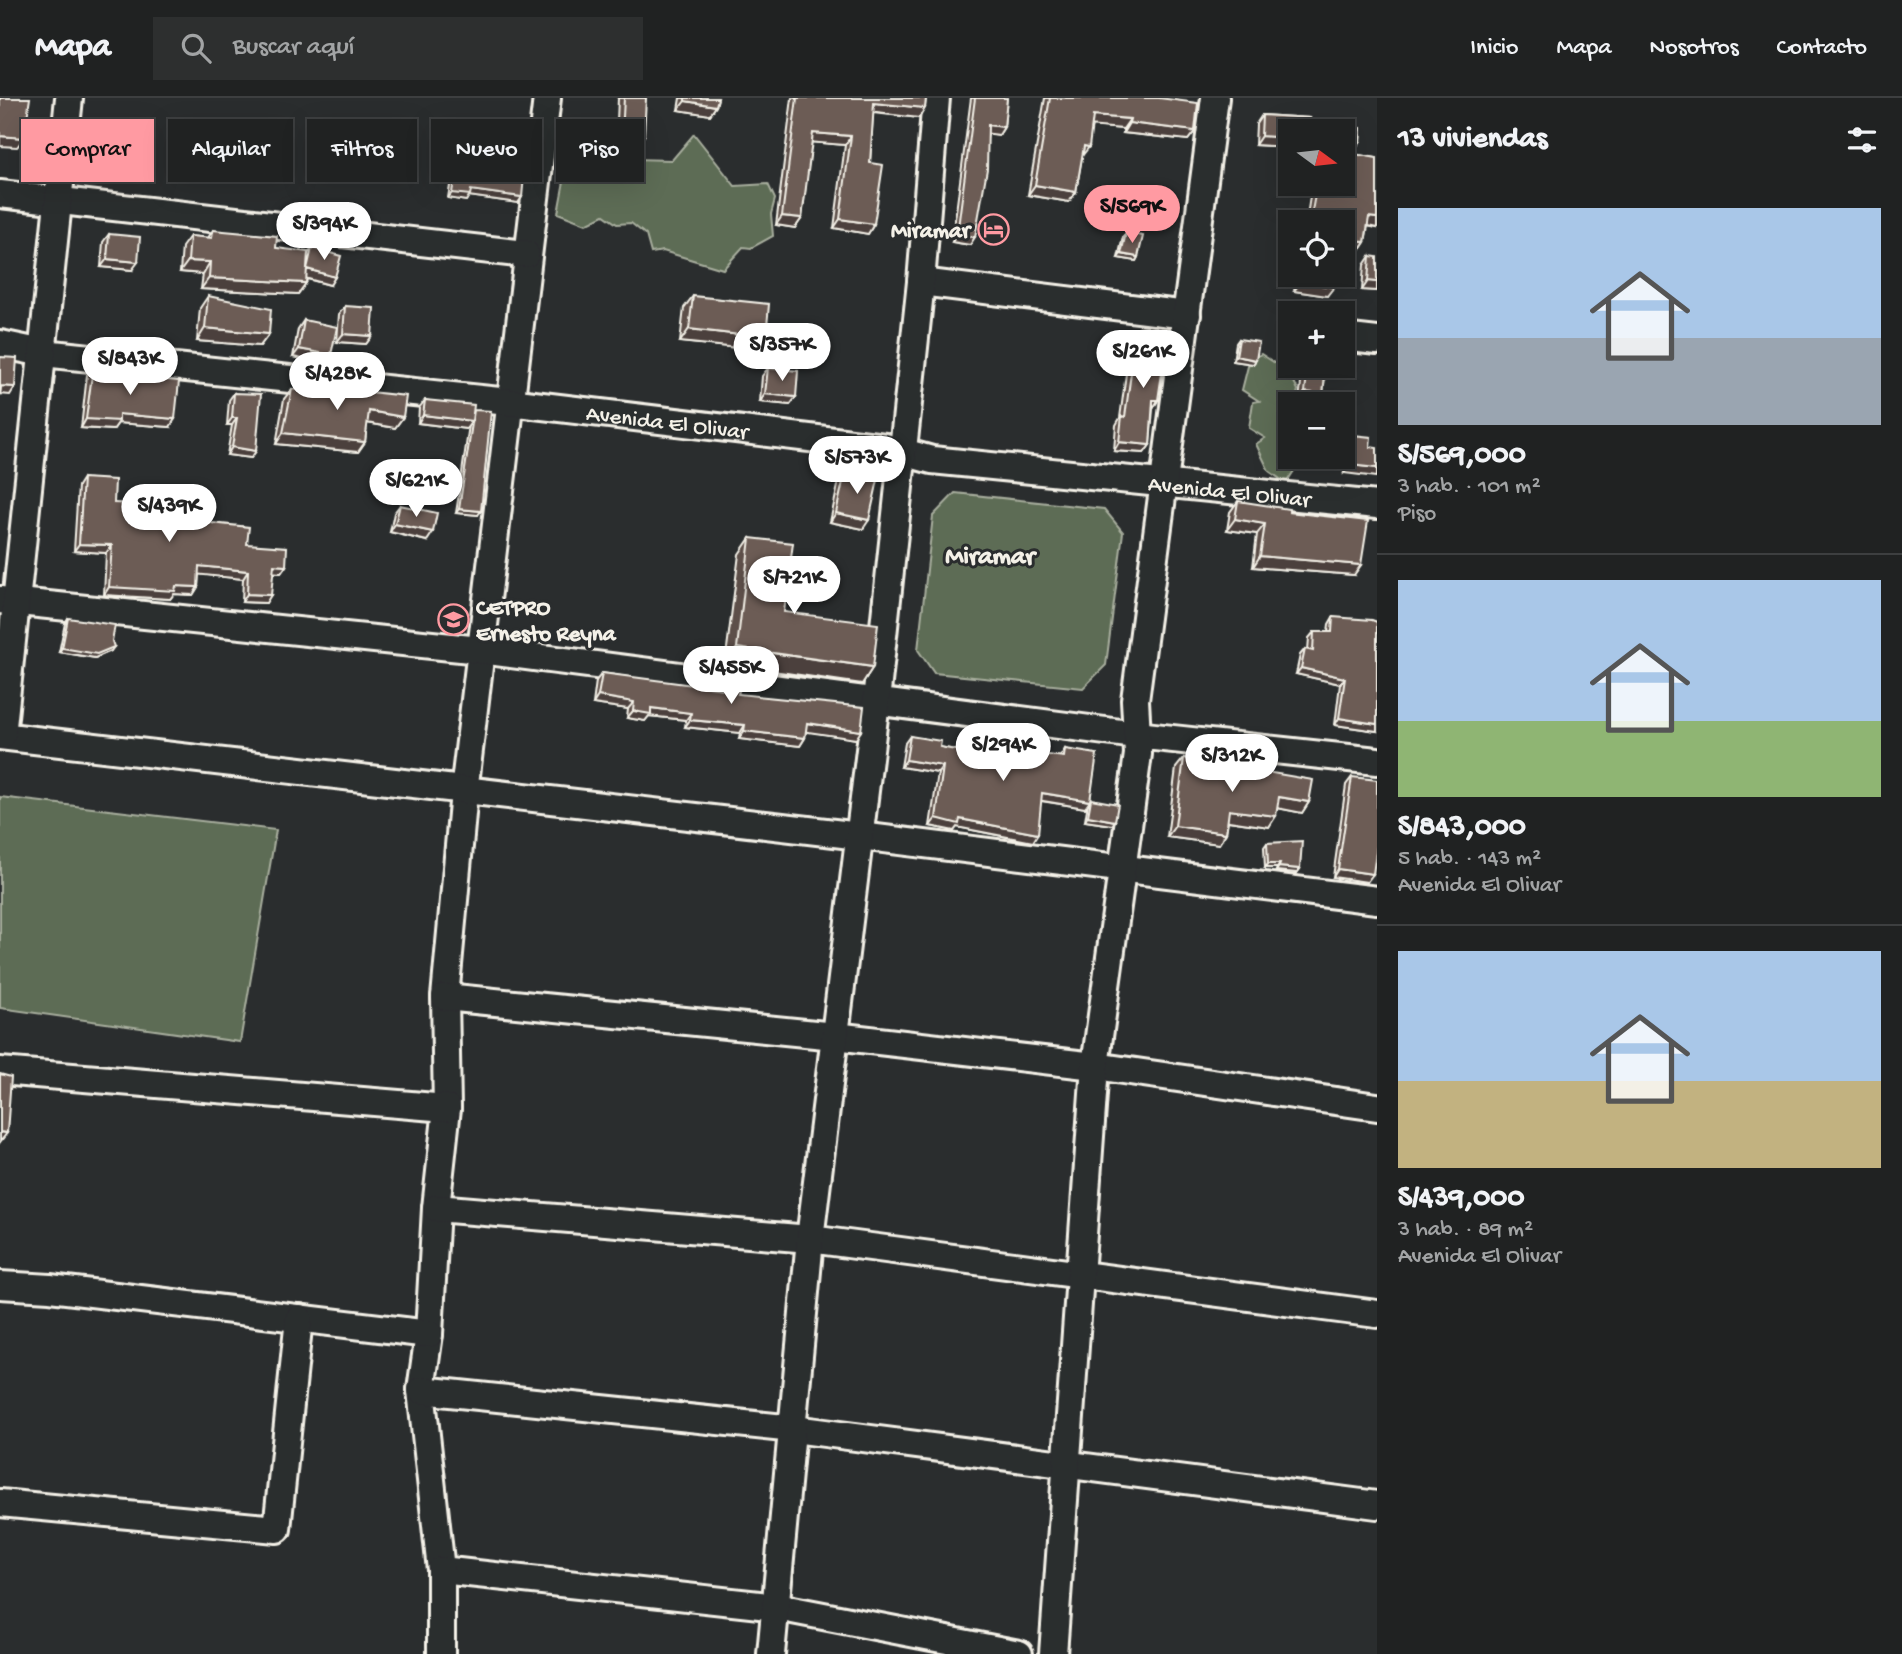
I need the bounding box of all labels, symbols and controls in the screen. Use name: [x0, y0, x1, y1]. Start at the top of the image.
search box: [153, 17, 643, 80]
text: Mapa: [35, 29, 111, 67]
icon: search: [177, 29, 215, 67]
text: Buscar aquí: [233, 33, 354, 64]
text: Inicio: [1470, 34, 1518, 63]
text: Mapa: [1556, 34, 1612, 63]
text: Nosotros: [1650, 34, 1739, 63]
text: Contacto: [1777, 34, 1867, 63]
chip: Comprar: [21, 119, 154, 182]
chip: Alquilar: [168, 119, 293, 182]
chip: Filtros: [307, 119, 417, 182]
chip: Nuevo: [431, 119, 542, 182]
chip: Piso: [556, 119, 644, 182]
north arrow: [1278, 119, 1354, 196]
map controls: [1278, 119, 1355, 469]
icon: filters: [1843, 121, 1881, 159]
text: 13 viviendas: [1398, 123, 1547, 158]
pin: S/569K: [1075, 186, 1189, 245]
text: S/569K: [1100, 194, 1164, 221]
pin: S/394K: [267, 202, 381, 262]
button: locate: [1278, 210, 1355, 287]
text: S/394K: [292, 211, 356, 238]
hotel icon: Miramar: [976, 212, 1010, 246]
place label: Miramar: [891, 219, 973, 246]
icon: home: [1577, 253, 1703, 379]
button: +: [1278, 301, 1355, 378]
pin: S/357K: [725, 324, 839, 383]
pin: S/261K: [1086, 330, 1200, 390]
text: S/357K: [750, 332, 814, 359]
pin: S/843K: [73, 338, 187, 397]
text: S/261K: [1112, 339, 1174, 366]
text: S/843K: [98, 346, 162, 373]
pin: S/428K: [280, 352, 394, 412]
text: S/428K: [305, 361, 369, 388]
button: −: [1278, 392, 1355, 469]
street label: Avenida El Olivar: [584, 401, 751, 448]
pin: S/573K: [800, 436, 914, 496]
text: S/569,000: [1398, 439, 1526, 474]
text: S/573K: [825, 445, 889, 472]
pin: S/621K: [359, 460, 473, 519]
text: S/621K: [385, 468, 447, 495]
street label: Avenida El Olivar: [1147, 472, 1314, 515]
text: 3 hab. · 101 m²: [1398, 474, 1541, 501]
pin: S/439K: [112, 484, 226, 544]
text: S/439K: [137, 493, 201, 520]
text: Piso: [1398, 501, 1436, 528]
district label: Miramar: [945, 543, 1037, 574]
pin: S/721K: [737, 556, 851, 616]
text: S/721K: [763, 565, 825, 592]
place label: CETPRO Ernesto Reyna: [476, 596, 617, 649]
school or university icon: CETPRO Ernesto Reyna: [436, 602, 470, 636]
icon: home: [1577, 625, 1703, 751]
pin: S/455K: [674, 646, 788, 706]
text: S/455K: [699, 655, 763, 682]
pin: S/294K: [946, 724, 1060, 783]
text: S/294K: [972, 732, 1034, 759]
pin: S/312K: [1175, 734, 1289, 794]
text: S/312K: [1201, 743, 1263, 770]
text: S/843,000: [1398, 811, 1526, 846]
text: 5 hab. · 143 m²: [1398, 846, 1541, 873]
text: Avenida El Olivar: [1398, 873, 1561, 900]
icon: home: [1577, 996, 1703, 1122]
text: S/439,000: [1398, 1182, 1524, 1217]
text: 3 hab. · 89 m²: [1398, 1217, 1533, 1244]
text: Avenida El Olivar: [1398, 1244, 1561, 1271]

